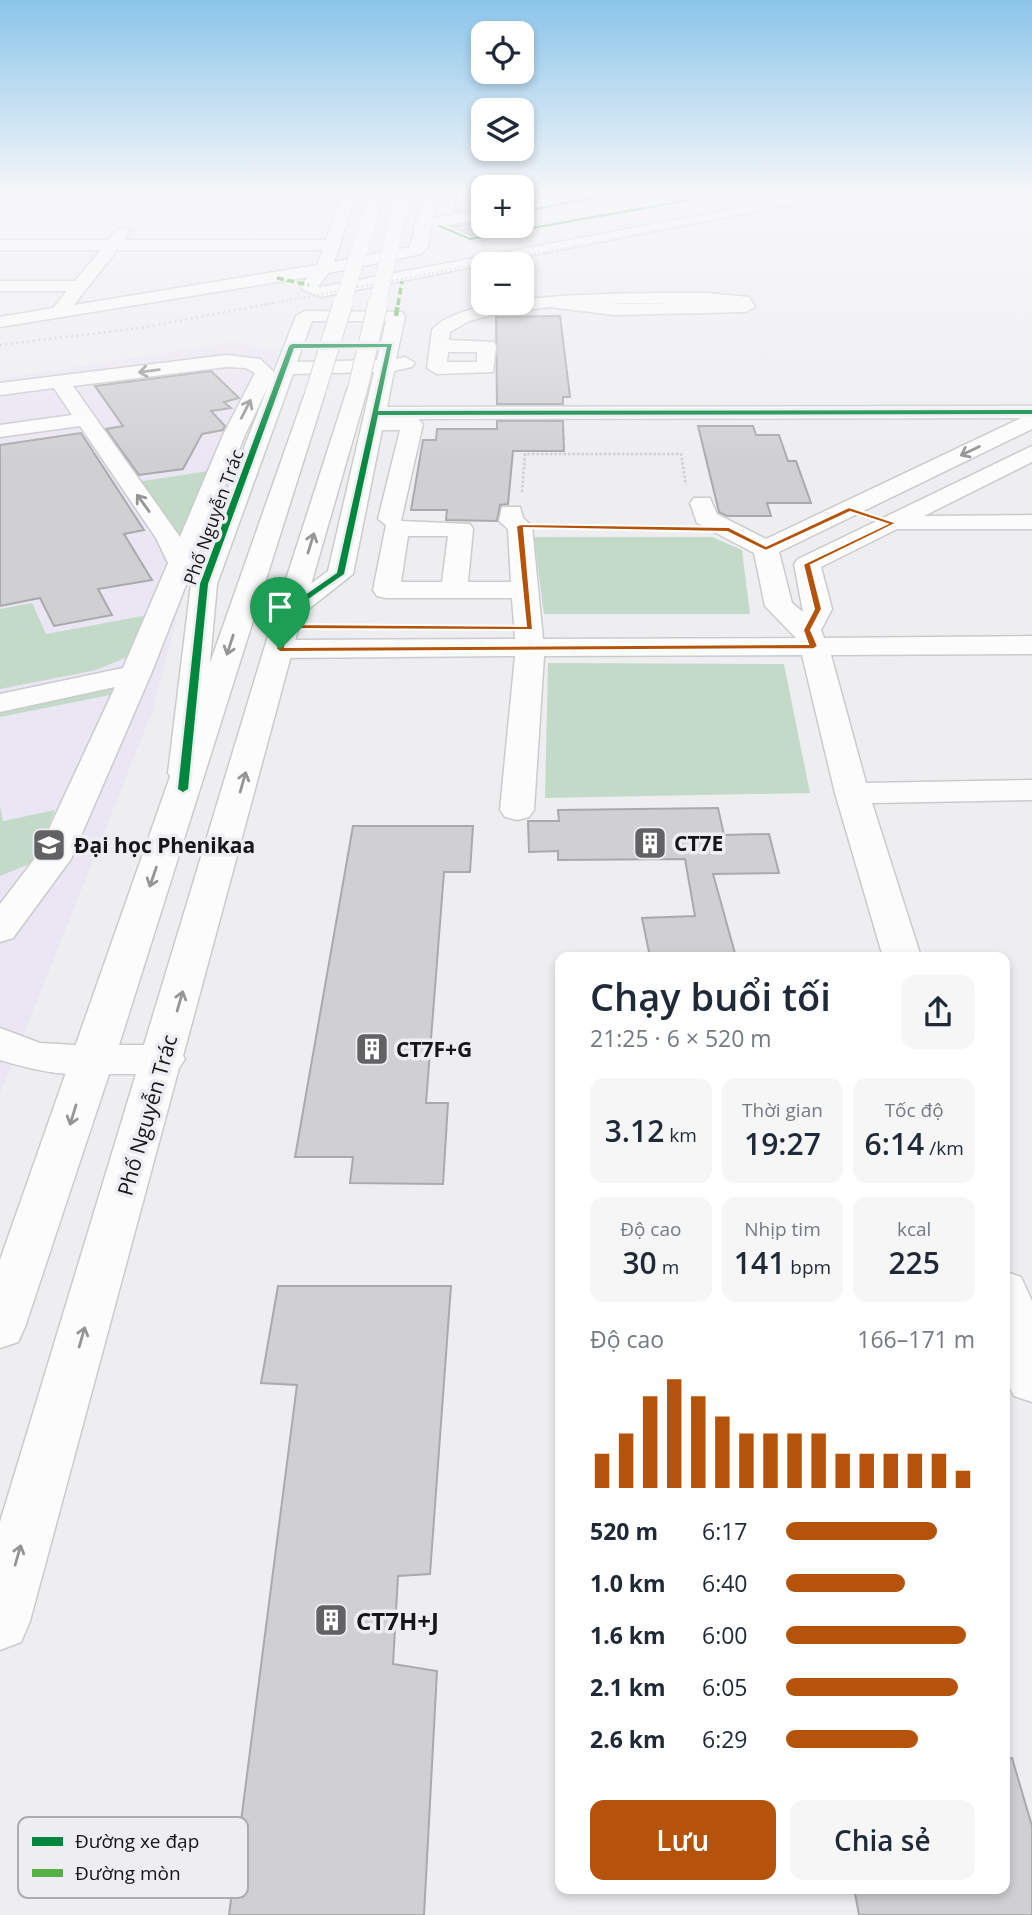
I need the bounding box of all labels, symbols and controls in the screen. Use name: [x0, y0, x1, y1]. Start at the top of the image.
map controls: [471, 21, 534, 315]
button: locate: [471, 21, 534, 84]
button: layers: [471, 98, 534, 161]
button: +: [471, 175, 534, 238]
button: −: [471, 252, 534, 315]
one-way arrow: [138, 364, 161, 377]
one-way arrow: [240, 399, 254, 419]
one-way arrow: [960, 445, 982, 458]
street label: Phố Nguyễn Trác: [177, 446, 249, 588]
one-way arrow: [136, 494, 150, 513]
one-way arrow: [305, 533, 318, 555]
pin: [250, 577, 310, 649]
icon: arrive: [261, 588, 299, 626]
one-way arrow: [223, 634, 236, 656]
one-way arrow: [237, 771, 250, 794]
building icon: CT7E: [631, 824, 669, 862]
school or university icon: Đại học Phenikaa: [30, 826, 68, 864]
place label: CT7E: [674, 829, 723, 857]
place label: Đại học Phenikaa: [74, 831, 255, 859]
one-way arrow: [146, 865, 158, 887]
text: Chạy buổi tối: [590, 970, 831, 1022]
button: share: [901, 975, 975, 1049]
one-way arrow: [175, 990, 188, 1012]
text: 21:25 · 6 × 520 m: [590, 1022, 772, 1054]
building icon: CT7F+G: [353, 1030, 391, 1068]
street label: Phố Nguyễn Trác: [111, 1031, 183, 1199]
place label: CT7F+G: [396, 1035, 472, 1063]
text: Thời gian: [742, 1097, 823, 1123]
text: Tốc độ: [885, 1097, 944, 1123]
one-way arrow: [66, 1104, 79, 1126]
text: 3.12: [605, 1110, 664, 1151]
text: km: [664, 1122, 697, 1148]
text: 19:27: [744, 1123, 821, 1164]
text: 6:14: [865, 1123, 924, 1164]
text: /km: [924, 1135, 964, 1161]
text: Độ cao: [620, 1216, 681, 1242]
text: Nhịp tim: [744, 1216, 821, 1242]
text: kcal: [897, 1216, 931, 1242]
text: 30: [622, 1242, 657, 1283]
text: 141: [734, 1242, 785, 1283]
text: 225: [888, 1242, 940, 1283]
text: m: [657, 1254, 679, 1280]
text: bpm: [785, 1254, 831, 1280]
text: Độ cao: [590, 1323, 664, 1355]
text: 166–171 m: [857, 1323, 975, 1355]
one-way arrow: [77, 1326, 90, 1348]
text: 520 m: [590, 1515, 658, 1547]
text: 6:17: [702, 1515, 748, 1547]
one-way arrow: [13, 1544, 26, 1566]
text: 1.0 km: [590, 1567, 666, 1599]
text: 6:40: [702, 1567, 748, 1599]
building icon: CT7H+J: [312, 1601, 350, 1639]
place label: CT7H+J: [356, 1604, 439, 1637]
text: 1.6 km: [590, 1619, 666, 1651]
text: 6:00: [702, 1619, 748, 1651]
text: 2.1 km: [590, 1671, 666, 1703]
text: 6:05: [702, 1671, 748, 1703]
text: 2.6 km: [590, 1723, 666, 1755]
text: 6:29: [702, 1723, 748, 1755]
button: Lưu: [590, 1800, 776, 1880]
button: Chia sẻ: [790, 1800, 975, 1880]
legend: [18, 1817, 248, 1898]
text: Đường xe đạp: [75, 1828, 199, 1854]
text: Đường mòn: [75, 1860, 181, 1886]

